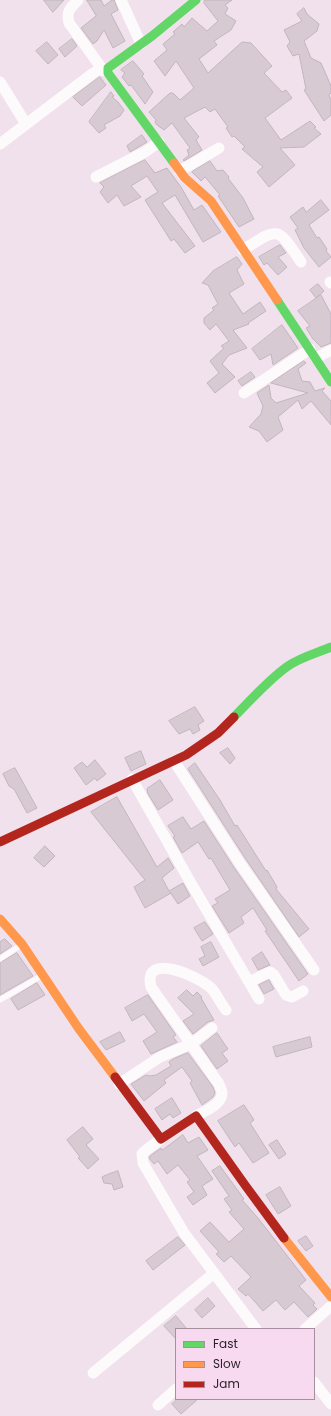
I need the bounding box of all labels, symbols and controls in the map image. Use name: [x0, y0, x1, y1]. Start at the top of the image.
legend: [175, 1328, 315, 1400]
text: Fast: [213, 1335, 238, 1352]
text: Slow: [213, 1355, 241, 1372]
text: Jam: [213, 1375, 240, 1392]

